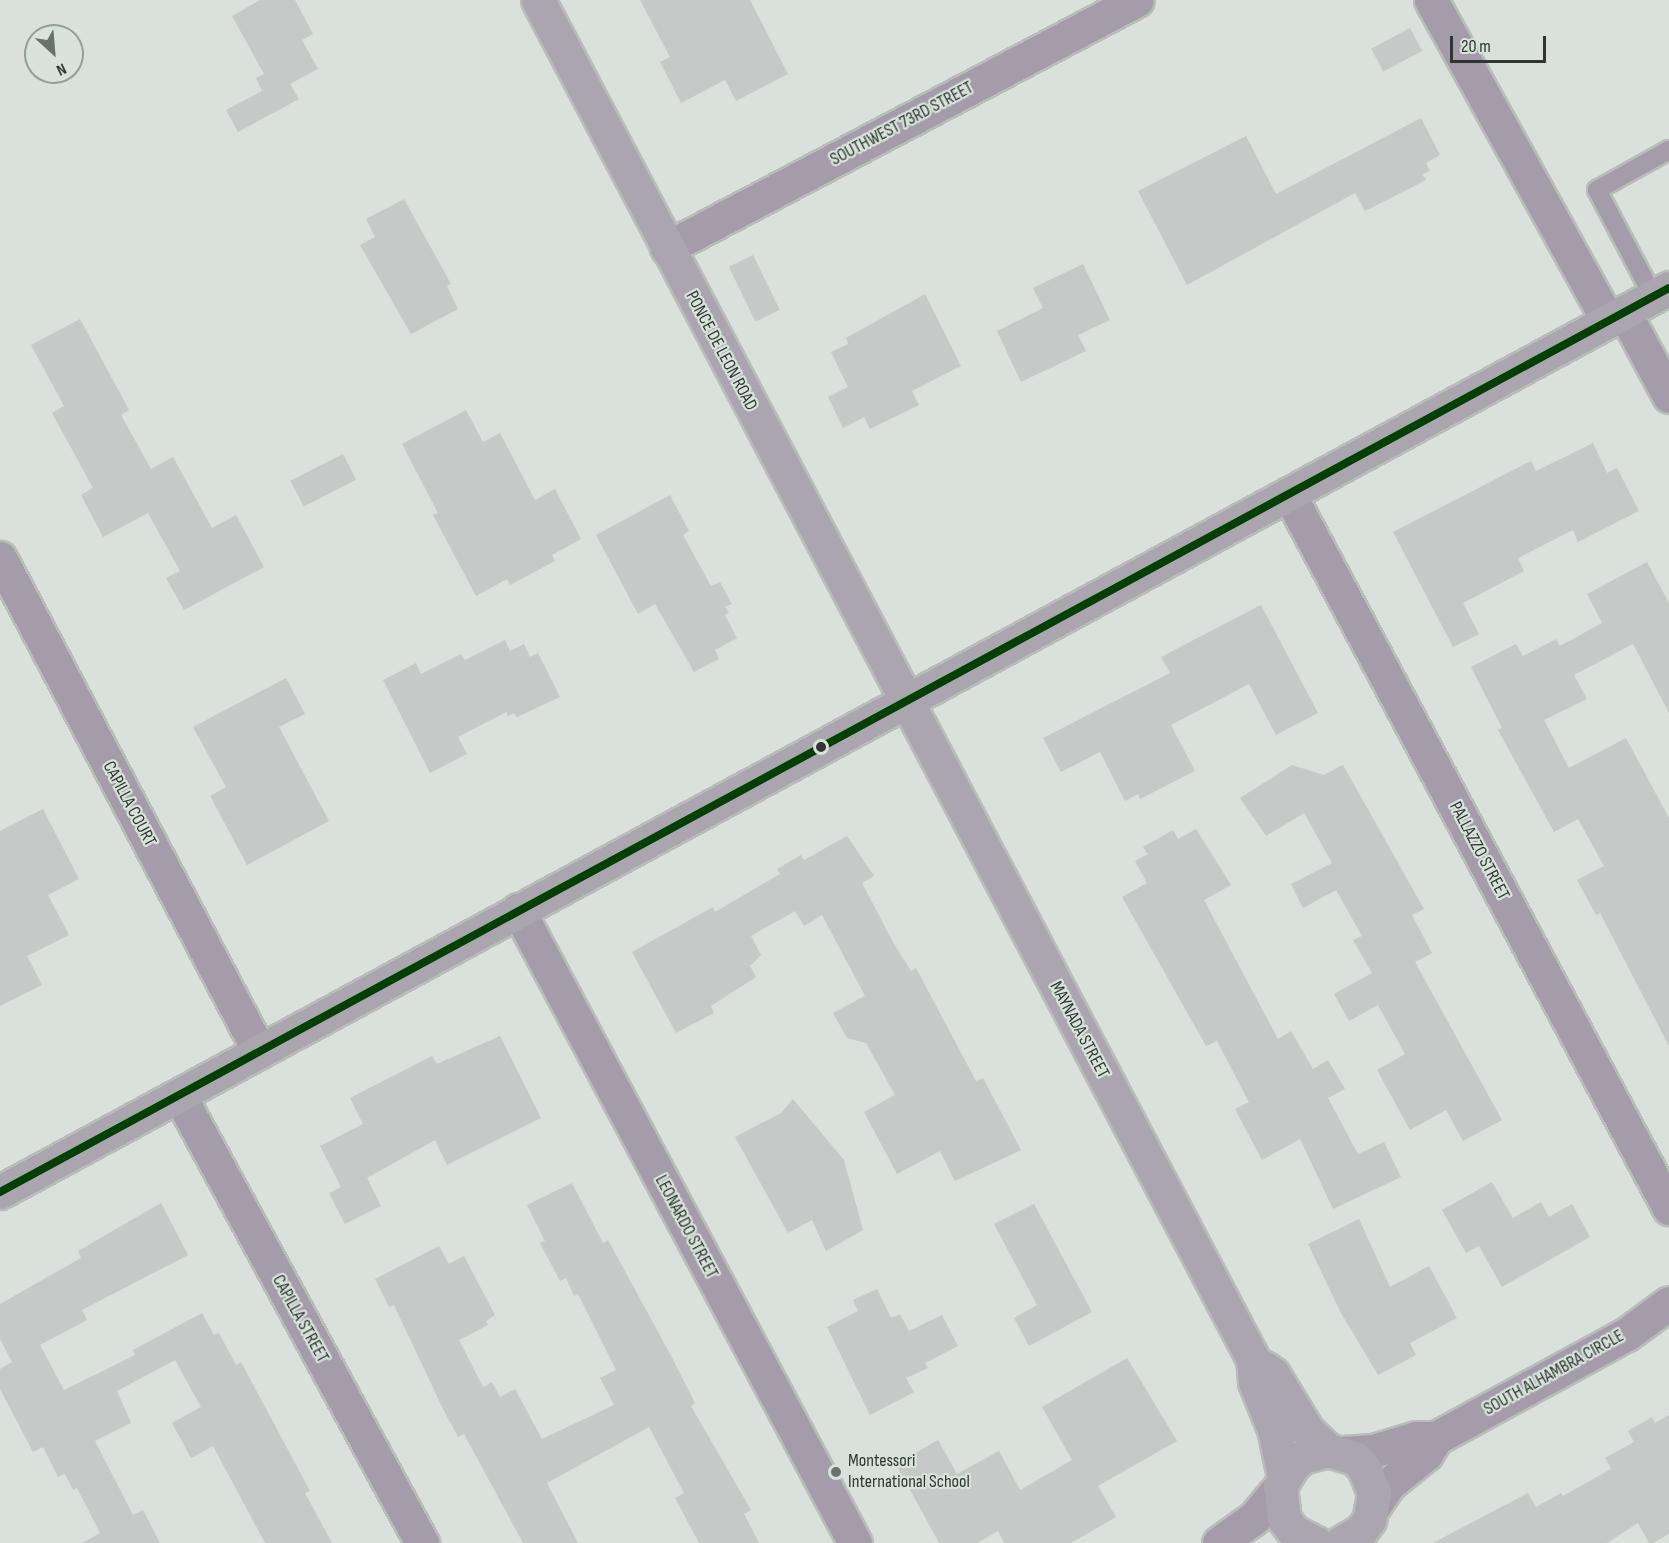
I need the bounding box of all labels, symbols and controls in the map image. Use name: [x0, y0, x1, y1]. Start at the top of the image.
north arrow: [24, 24, 84, 84]
scale bar: [1453, 24, 1549, 62]
text: 20 m: [1461, 36, 1491, 57]
text: N: [53, 58, 69, 79]
street label: SOUTHWEST 73RD STREET: [827, 77, 977, 171]
street label: PONCE DE LEON ROAD: [680, 288, 762, 414]
unlabelled marker: [815, 741, 827, 753]
street label: CAPILLA COURT: [98, 758, 160, 850]
street label: PALLAZZO STREET: [1444, 798, 1514, 904]
street label: MAYNADA STREET: [1044, 978, 1114, 1082]
street label: LEONARDO STREET: [650, 1172, 722, 1282]
street label: CAPILLA STREET: [267, 1271, 333, 1367]
street label: SOUTH ALHAMBRA CIRCLE: [1480, 1326, 1628, 1420]
place label: Montessori International School: [848, 1451, 970, 1494]
marker: Montessori International School: [829, 1465, 843, 1479]

